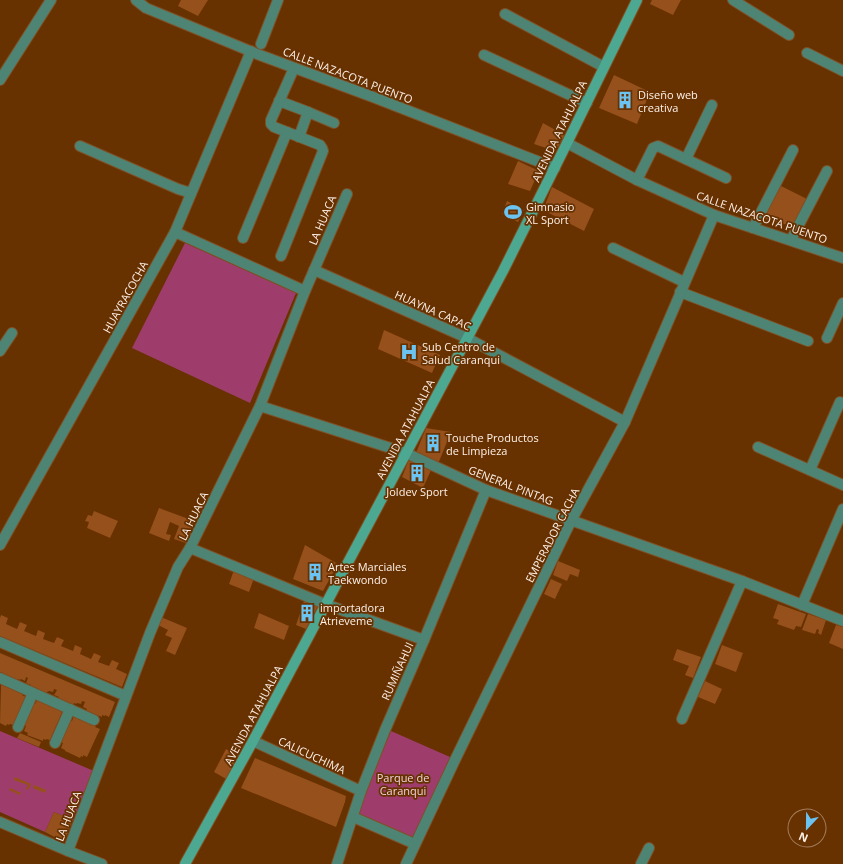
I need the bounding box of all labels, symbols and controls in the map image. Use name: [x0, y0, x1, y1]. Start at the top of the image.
street label: CALLE NAZACOTA PUENTO: [281, 43, 415, 107]
street label: AVENIDA ATAHUALPA: [528, 78, 590, 184]
place label: Diseño web creativa: [638, 87, 698, 115]
building icon: Diseño web creativa: [615, 90, 635, 110]
street label: CALLE NAZACOTA PUENTO: [694, 187, 830, 247]
street label: LA HUACA: [305, 193, 339, 247]
place label: Gimnasio XL Sport: [526, 199, 575, 227]
sports icon: Gimnasio XL Sport: [503, 202, 523, 222]
street label: HUAYRACOCHA: [99, 258, 151, 336]
street label: HUAYNA CAPAC: [393, 287, 473, 333]
place label: Sub Centro de Salud Caranqui: [422, 339, 500, 367]
hospital icon: Sub Centro de Salud Caranqui: [399, 342, 419, 362]
street label: AVENIDA ATAHUALPA: [372, 376, 438, 482]
place label: Touche Productos de Limpieza: [446, 430, 539, 458]
building icon: Touche Productos de Limpieza: [423, 433, 443, 453]
street label: GENERAL PINTAG: [466, 462, 556, 508]
building icon: Joldev Sport: [407, 463, 427, 483]
place label: Joldev Sport: [385, 484, 448, 499]
street label: EMPERADOR CACHA: [522, 485, 582, 585]
street label: LA HUACA: [175, 489, 211, 543]
place label: Artes Marciales Taekwondo: [328, 559, 407, 587]
building icon: Artes Marciales Taekwondo: [305, 562, 325, 582]
place label: importadora Atrieveme: [320, 600, 385, 628]
building icon: importadora Atrieveme: [297, 603, 317, 623]
street label: RUMIÑAHUI: [377, 640, 417, 702]
street label: AVENIDA ATAHUALPA: [220, 662, 286, 768]
street label: CALICUCHIMA: [276, 733, 348, 777]
park label: Parque de Caranqui: [377, 770, 429, 798]
street label: LA HUACA: [52, 789, 84, 843]
north arrow: [787, 808, 827, 848]
text: N: [796, 829, 810, 846]

